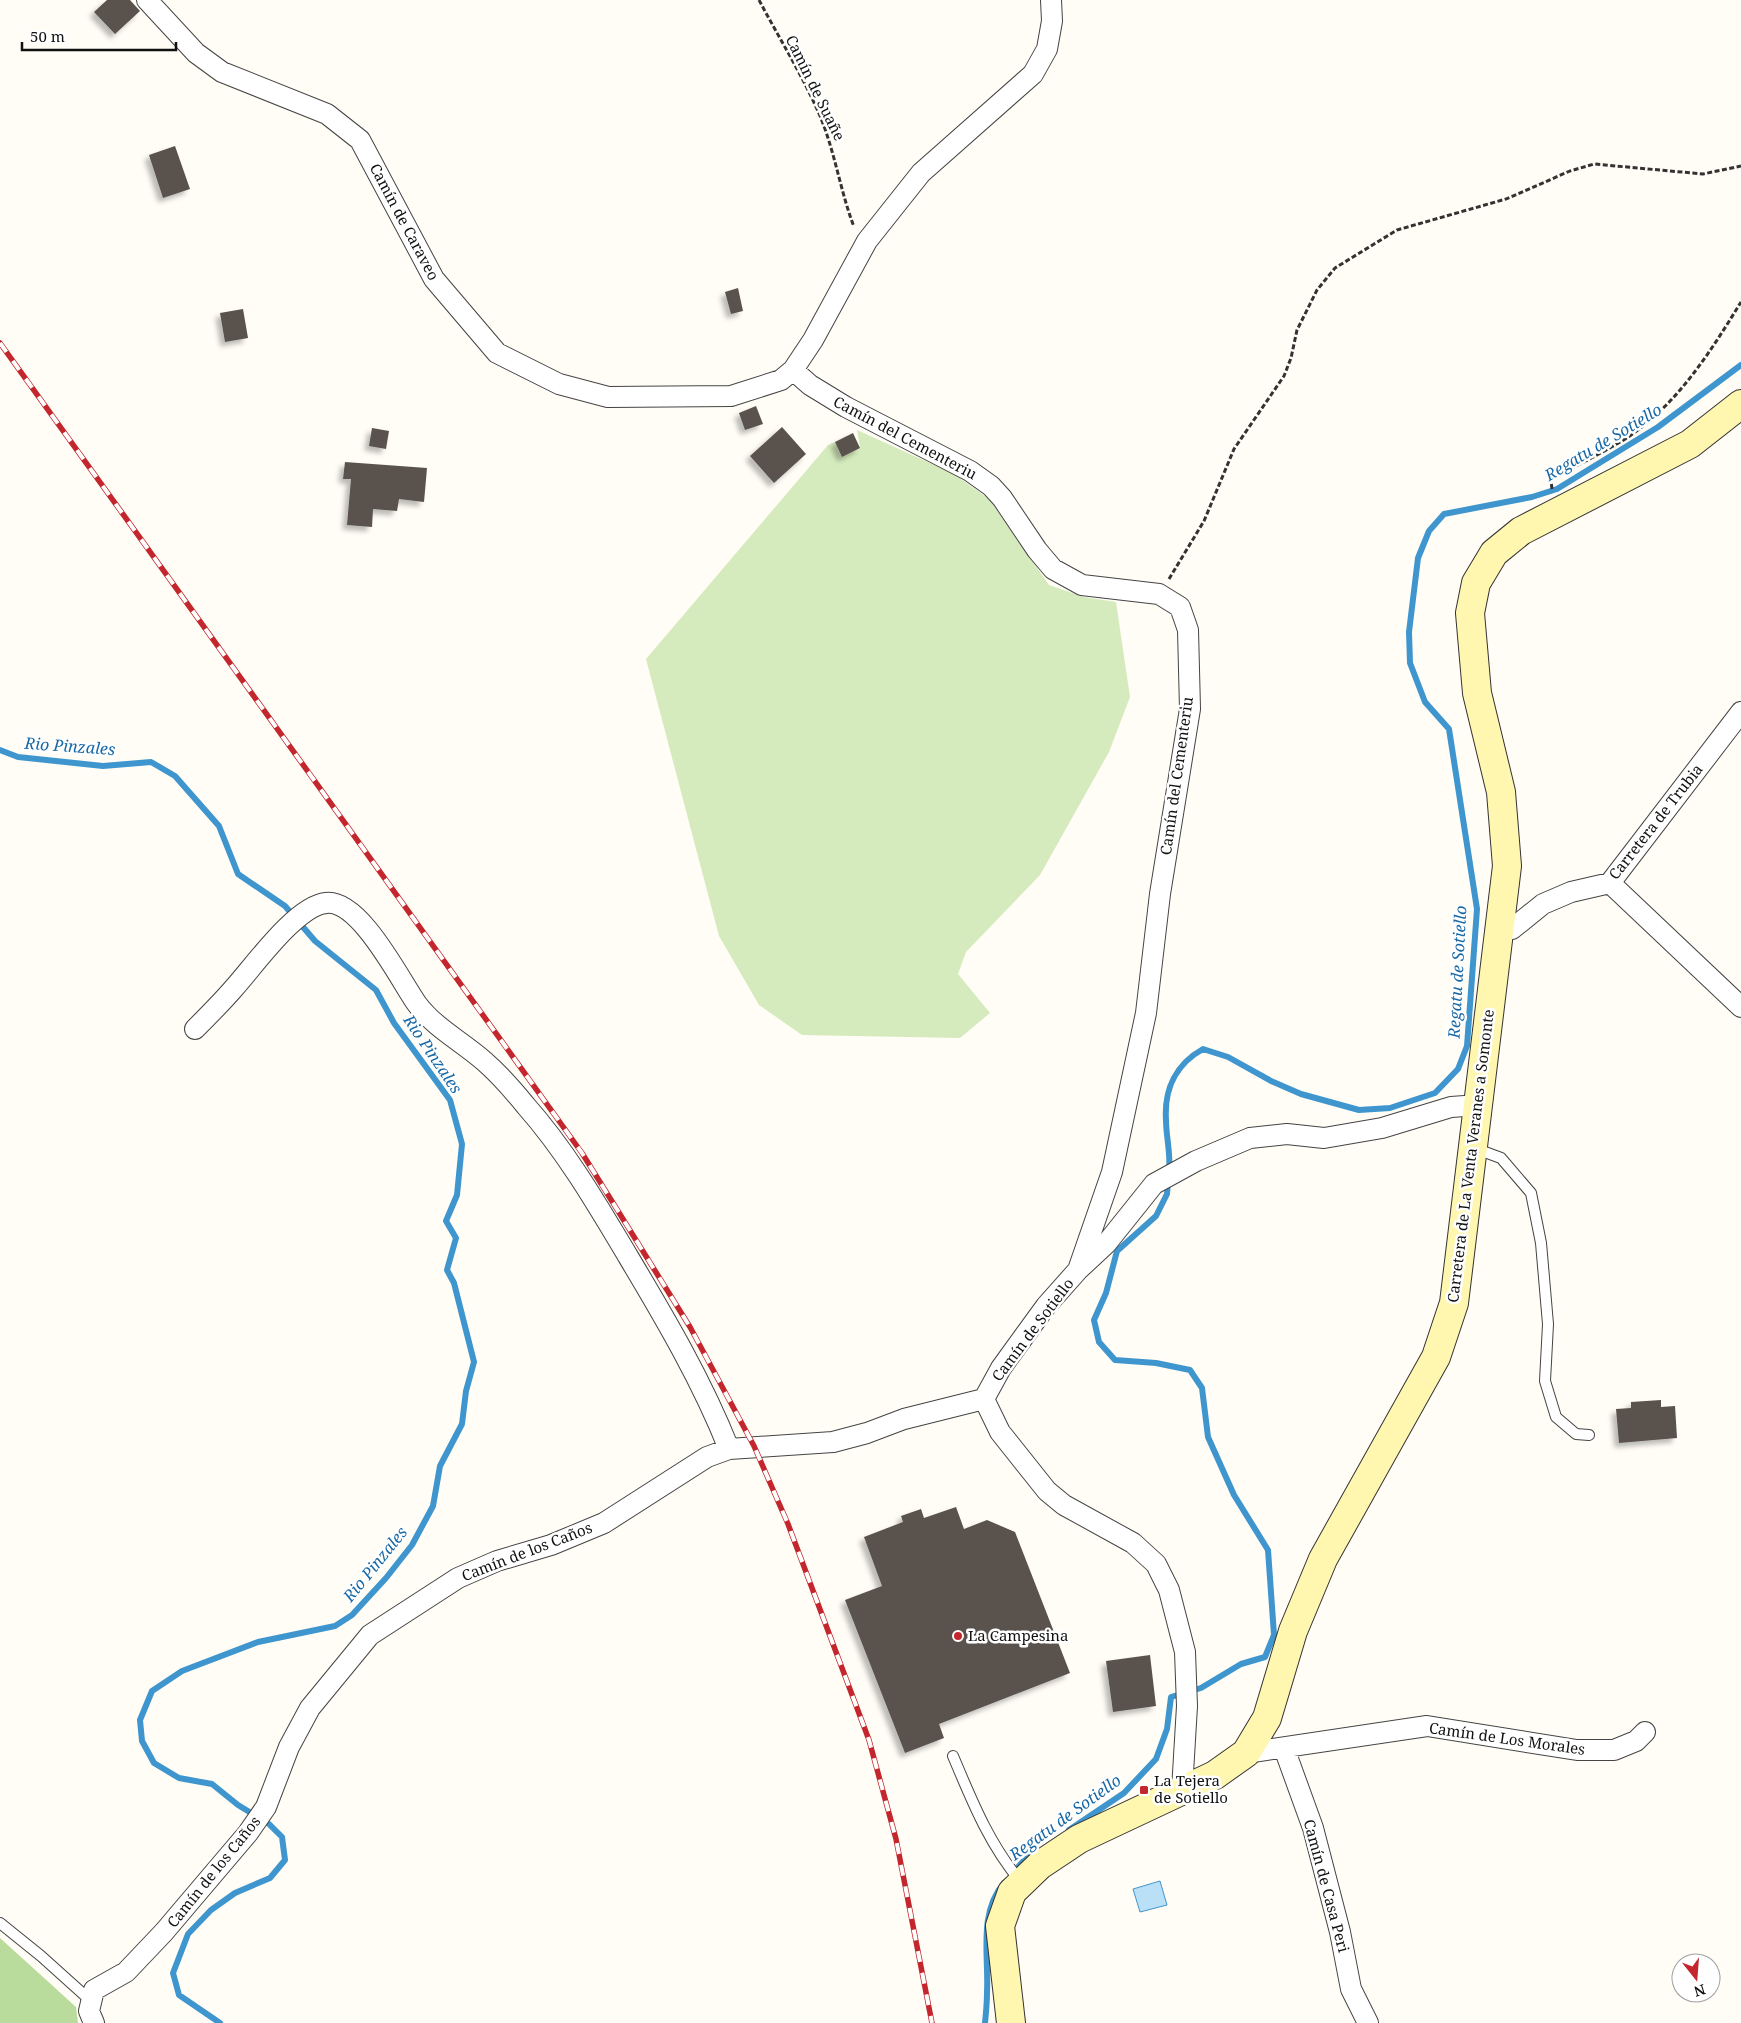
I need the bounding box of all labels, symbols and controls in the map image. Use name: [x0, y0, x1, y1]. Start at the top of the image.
scale bar: [22, 20, 176, 52]
text: 50 m: [30, 26, 65, 46]
street label: Camín de Suañe: [782, 31, 850, 144]
street label: Camín de Caraveo: [366, 160, 444, 283]
street label: Camín del Cementeriu: [830, 391, 981, 484]
water label: Regatu de Sotiello: [1539, 398, 1666, 486]
street label: Camín del Cementeriu: [1155, 695, 1197, 856]
water label: Rio Pinzales: [23, 732, 116, 760]
street label: Carretera de Trubia: [1604, 759, 1707, 883]
water label: Regatu de Sotiello: [1442, 905, 1471, 1040]
street label: Carretera de La Venta Veranes a Somonte: [1442, 1008, 1498, 1304]
water label: Rio Pinzales: [398, 1009, 468, 1098]
street label: Camín de Sotiello: [987, 1274, 1078, 1385]
street label: Camín de los Caños: [459, 1517, 595, 1585]
water label: Rio Pinzales: [337, 1522, 412, 1607]
place label: La Campesina: [968, 1625, 1068, 1645]
marker: La Campesina: [952, 1630, 964, 1642]
street label: Camín de Los Morales: [1428, 1717, 1587, 1759]
water label: Regatu de Sotiello: [1004, 1769, 1125, 1866]
place label: La Tejera de Sotiello: [1154, 1770, 1228, 1807]
marker: La Tejera de Sotiello: [1138, 1784, 1150, 1796]
street label: Camín de los Caños: [162, 1811, 265, 1931]
street label: Camín de Casa Peri: [1300, 1817, 1354, 1955]
north arrow: [1671, 1953, 1721, 2003]
text: N: [1692, 1980, 1708, 2002]

